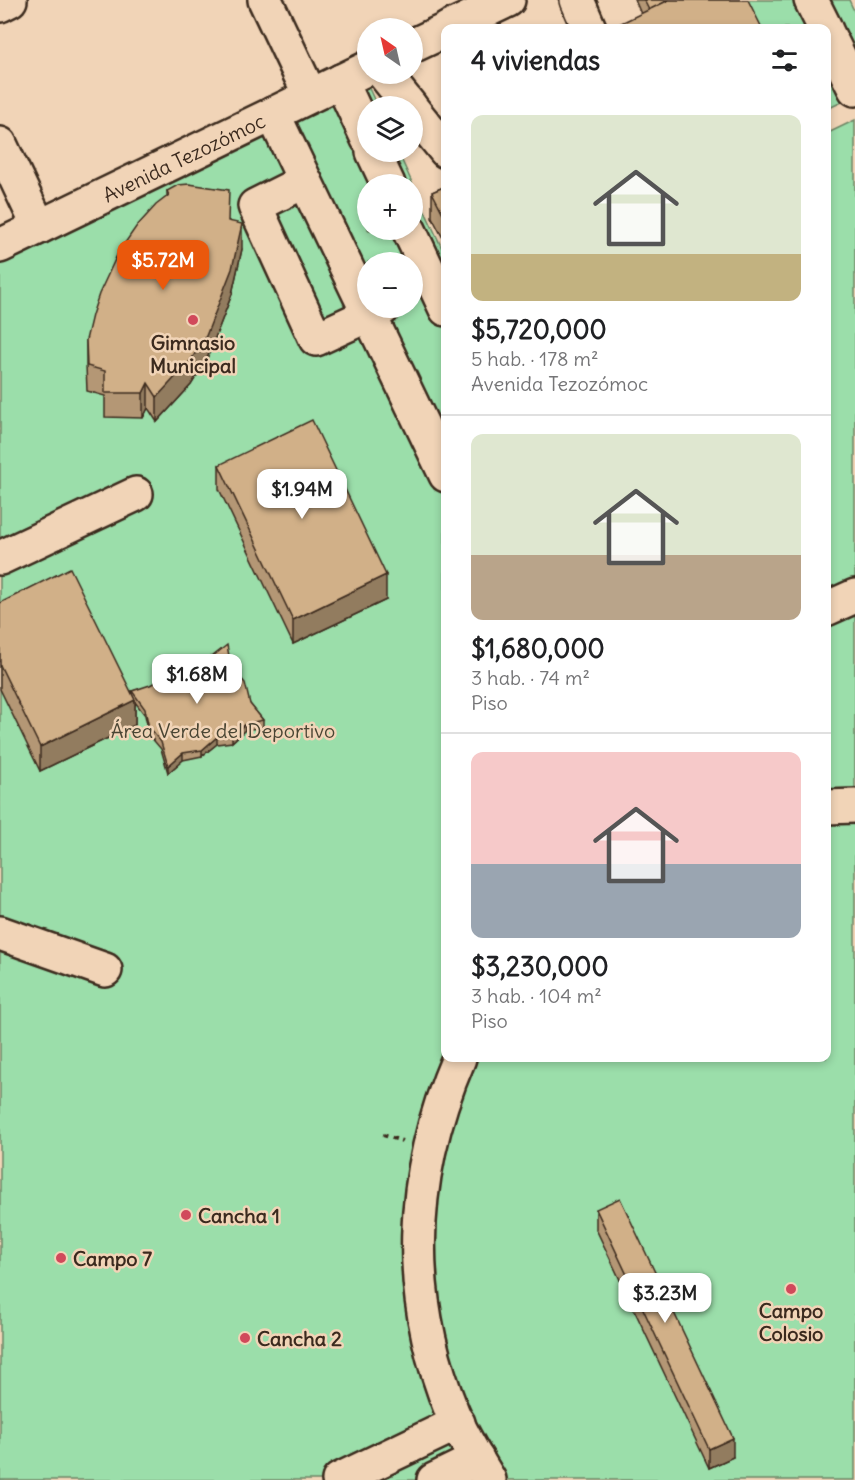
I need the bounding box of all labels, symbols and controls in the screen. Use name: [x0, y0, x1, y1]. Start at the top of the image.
north arrow: [357, 18, 423, 84]
map controls: [357, 18, 423, 318]
text: 4 viviendas: [471, 44, 600, 77]
icon: filters: [768, 44, 801, 77]
button: layers: [357, 96, 423, 162]
street label: Avenida Tezozómoc: [98, 107, 269, 207]
icon: home: [582, 154, 690, 262]
button: +: [357, 174, 423, 240]
pin: $5.72M: [114, 240, 212, 291]
text: $5.72M: [131, 247, 195, 272]
button: −: [357, 252, 423, 318]
marker: Gimnasio Municipal: [186, 313, 200, 327]
text: $5,720,000: [471, 313, 607, 346]
place label: Gimnasio Municipal: [150, 330, 236, 378]
text: 5 hab. · 178 m²: [471, 346, 598, 371]
text: Avenida Tezozómoc: [471, 371, 648, 396]
pin: $1.94M: [253, 469, 351, 520]
icon: home: [582, 473, 690, 581]
text: $1.94M: [271, 476, 333, 501]
text: $1,680,000: [471, 632, 605, 665]
pin: $1.68M: [148, 654, 246, 705]
text: $1.68M: [166, 661, 228, 686]
text: 3 hab. · 74 m²: [471, 665, 590, 690]
text: Piso: [471, 690, 508, 715]
park label: Área Verde del Deportivo: [111, 718, 335, 743]
icon: home: [582, 791, 690, 899]
text: $3,230,000: [471, 950, 609, 983]
text: 3 hab. · 104 m²: [471, 983, 602, 1008]
text: Piso: [471, 1008, 508, 1033]
place label: Cancha 1: [198, 1203, 280, 1228]
marker: Cancha 1: [179, 1208, 193, 1222]
place label: Campo 7: [73, 1246, 152, 1271]
marker: Campo 7: [54, 1251, 68, 1265]
pin: $3.23M: [616, 1273, 714, 1324]
text: $3.23M: [632, 1280, 698, 1305]
marker: Campo Colosio: [784, 1282, 798, 1296]
place label: Campo Colosio: [759, 1298, 823, 1346]
place label: Cancha 2: [257, 1326, 342, 1351]
marker: Cancha 2: [238, 1331, 252, 1345]

